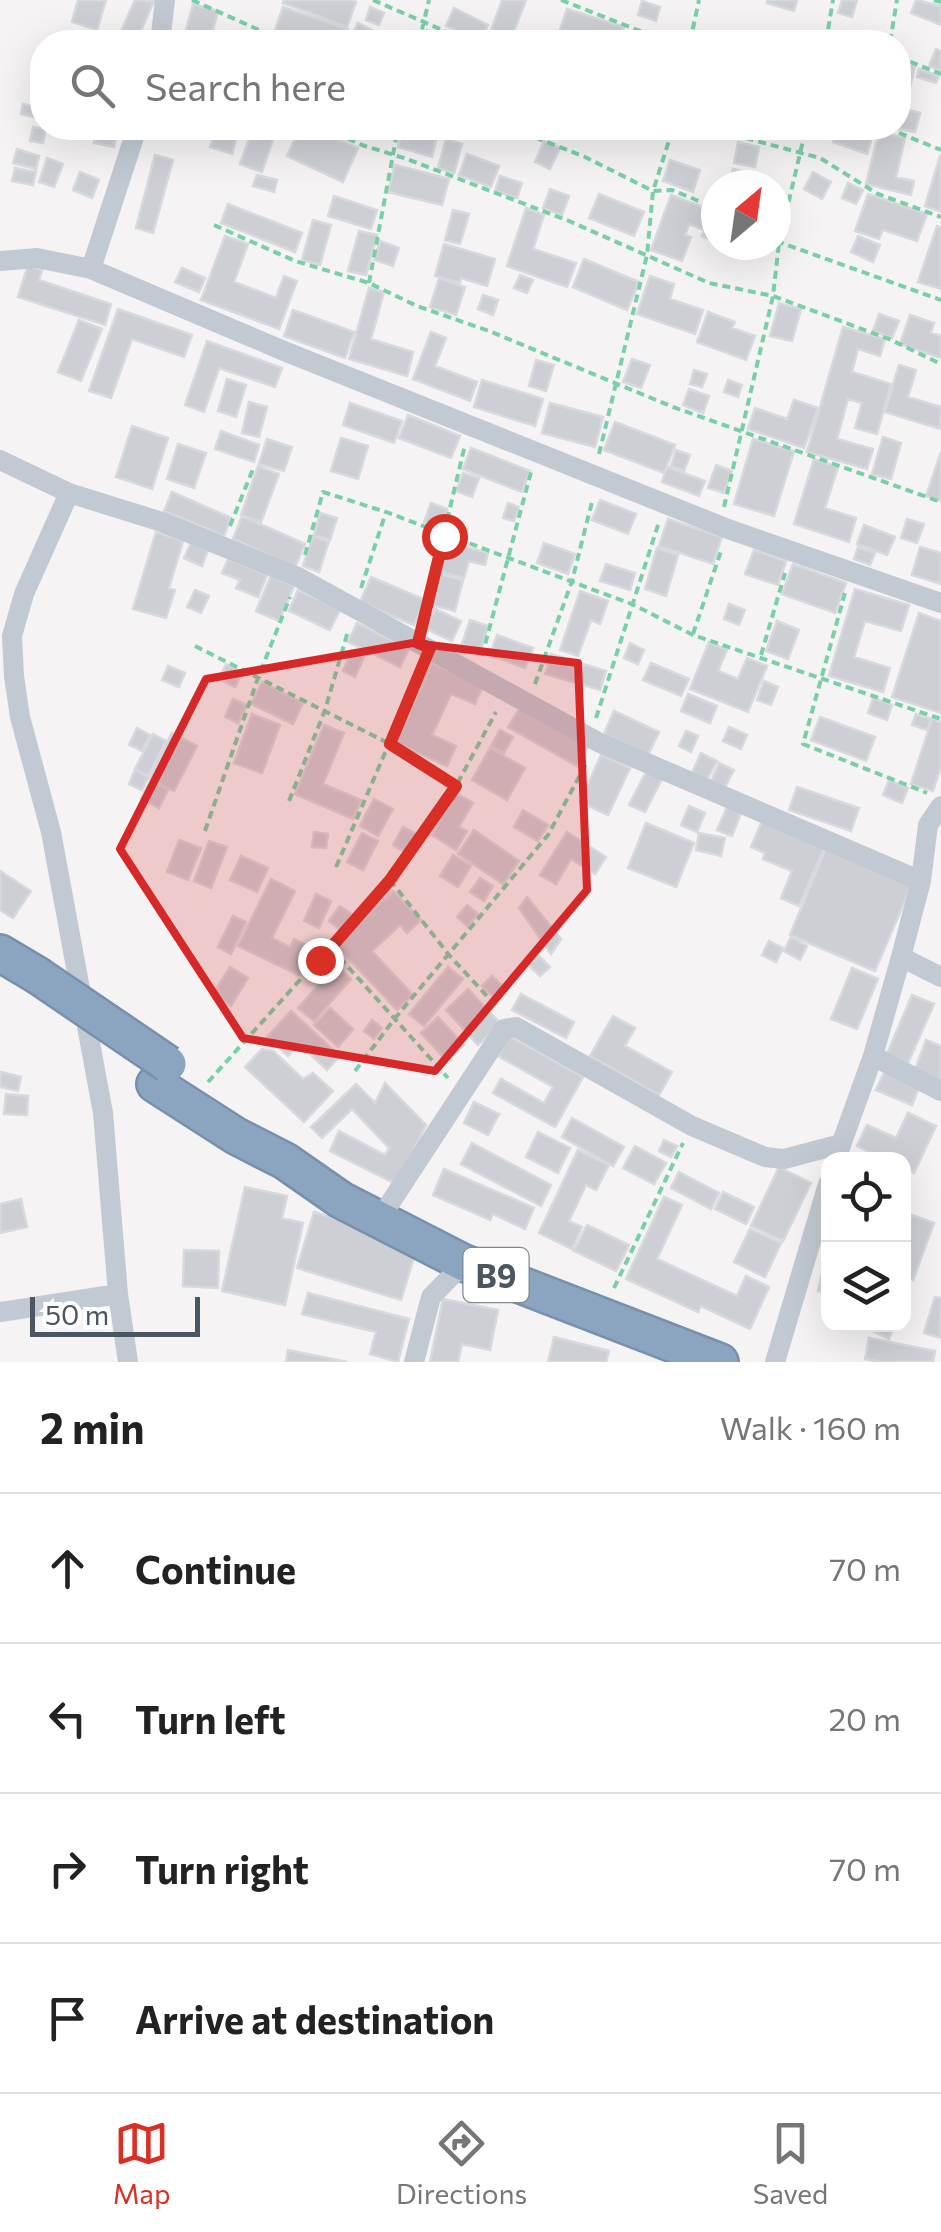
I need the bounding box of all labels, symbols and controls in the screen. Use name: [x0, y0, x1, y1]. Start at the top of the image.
search box: [30, 30, 911, 140]
icon: search: [65, 58, 120, 113]
text: Search here: [145, 62, 346, 109]
north arrow: [701, 170, 791, 260]
route start: [422, 514, 468, 560]
route end: [298, 938, 344, 984]
map controls: [821, 1152, 911, 1332]
button: locate: [821, 1152, 911, 1242]
button: layers: [821, 1242, 911, 1332]
road number: B9: [464, 1248, 528, 1302]
scale bar: [30, 1292, 200, 1336]
text: 50 m: [45, 1297, 109, 1331]
text: 2 min: [40, 1401, 145, 1453]
text: Walk · 160 m: [720, 1407, 901, 1447]
icon: ahead: [40, 1541, 95, 1596]
text: Continue: [135, 1545, 296, 1592]
text: 70 m: [829, 1548, 901, 1588]
icon: left: [40, 1691, 95, 1746]
text: Turn left: [135, 1695, 286, 1742]
text: 20 m: [828, 1698, 901, 1738]
icon: right: [40, 1841, 95, 1896]
text: Turn right: [135, 1845, 309, 1892]
text: 70 m: [829, 1848, 901, 1888]
icon: arrive: [40, 1991, 95, 2046]
text: Arrive at destination: [135, 1995, 494, 2042]
tab: Map: [113, 2116, 170, 2210]
tab: Directions: [396, 2116, 527, 2210]
tab: Saved: [753, 2116, 828, 2210]

